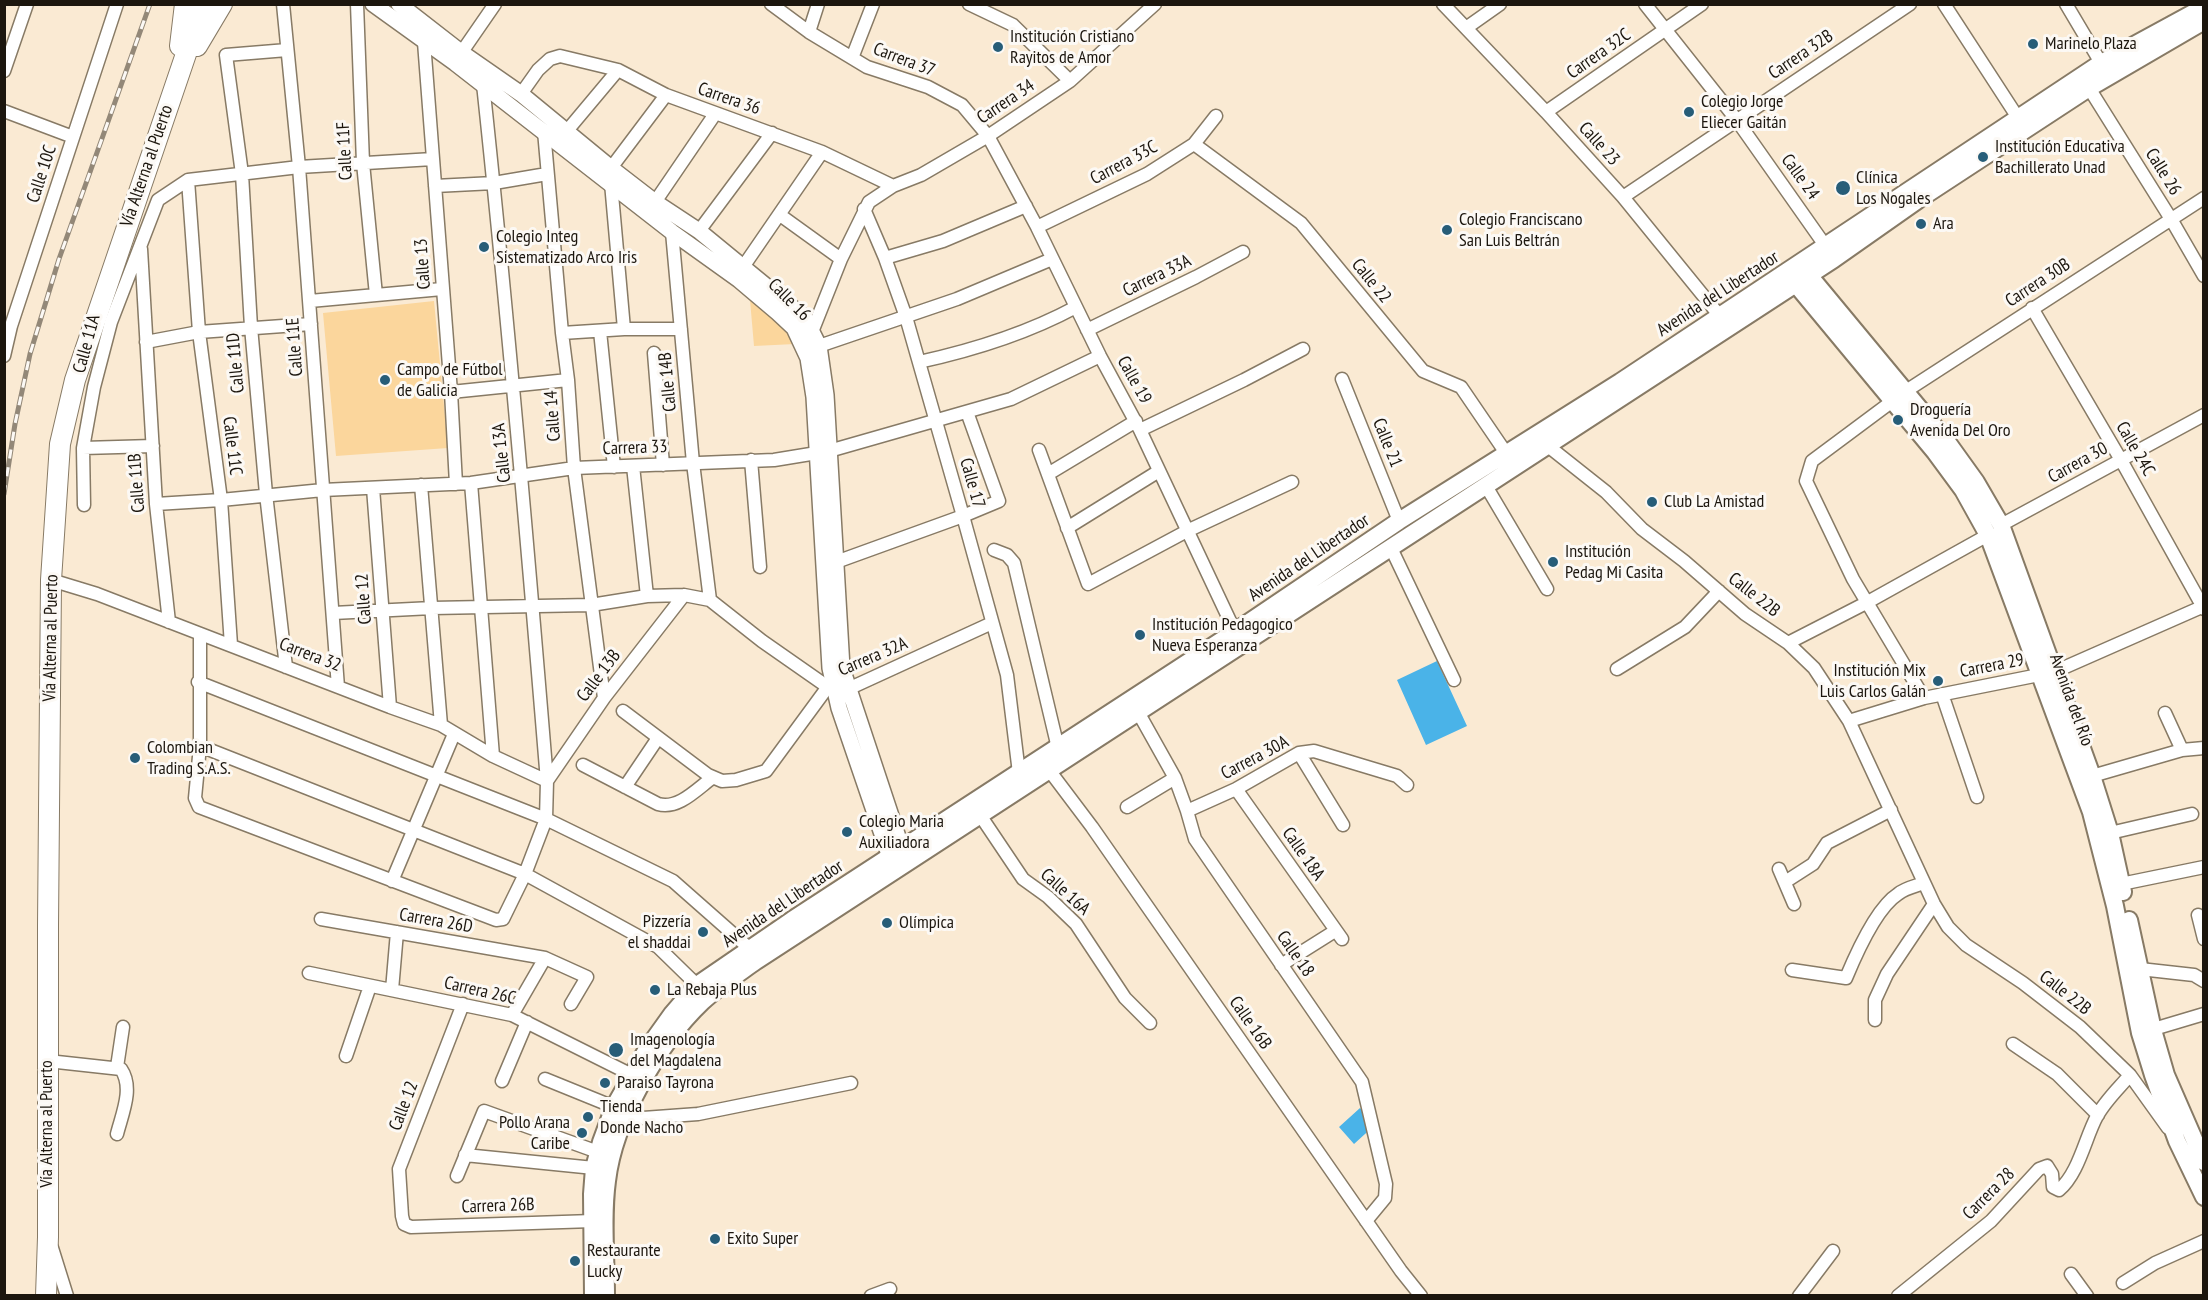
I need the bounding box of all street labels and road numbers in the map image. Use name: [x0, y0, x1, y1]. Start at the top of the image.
street label: Carrera 32C: [1563, 24, 1635, 84]
street label: Carrera 32B: [1765, 26, 1837, 84]
street label: Carrera 37: [870, 38, 938, 82]
street label: Carrera 34: [973, 75, 1039, 129]
street label: Carrera 36: [695, 78, 763, 120]
street label: Vía Alterna al Puerto: [116, 102, 178, 230]
street label: Calle 23: [1574, 118, 1624, 170]
street label: Calle 11F: [333, 121, 357, 181]
street label: Carrera 33C: [1087, 136, 1161, 190]
street label: Calle 10C: [23, 142, 61, 206]
street label: Calle 26: [2140, 145, 2186, 199]
street label: Calle 24: [1776, 150, 1824, 204]
street label: Calle 13: [410, 238, 436, 290]
street label: Avenida del Libertador: [1653, 247, 1783, 341]
street label: Carrera 33A: [1119, 250, 1195, 302]
street label: Calle 22: [1347, 254, 1395, 308]
street label: Carrera 30B: [2001, 254, 2075, 312]
street label: Calle 16: [763, 274, 815, 326]
street label: Calle 11A: [69, 312, 105, 376]
street label: Calle 11E: [282, 317, 308, 377]
street label: Calle 11D: [223, 332, 249, 394]
street label: Calle 14B: [655, 351, 681, 413]
street label: Calle 19: [1112, 352, 1156, 408]
street label: Calle 14: [540, 390, 566, 442]
street label: Calle 11C: [218, 415, 246, 477]
street label: Calle 21: [1367, 415, 1407, 471]
street label: Calle 24C: [2111, 418, 2159, 480]
street label: Calle 13A: [488, 422, 516, 484]
street label: Carrera 33: [602, 436, 668, 460]
street label: Carrera 30: [2044, 438, 2112, 488]
street label: Calle 11B: [124, 453, 150, 513]
street label: Calle 17: [955, 455, 989, 511]
street label: Avenida del Libertador: [1245, 510, 1373, 606]
street label: Calle 22B: [1724, 568, 1784, 622]
street label: Calle 12: [351, 573, 377, 625]
street label: Vía Alterna al Puerto: [39, 574, 63, 702]
street label: Carrera 32: [276, 633, 344, 677]
street label: Carrera 32A: [835, 633, 911, 681]
street label: Calle 13B: [572, 646, 626, 706]
street label: Carrera 29: [1958, 649, 2026, 683]
street label: Avenida del Río: [2044, 651, 2098, 749]
street label: Carrera 30A: [1218, 731, 1292, 785]
street label: Calle 18A: [1277, 823, 1329, 885]
street label: Avenida del Libertador: [719, 856, 847, 952]
street label: Calle 16A: [1036, 864, 1094, 920]
street label: Carrera 26D: [398, 904, 474, 938]
street label: Calle 18: [1272, 927, 1318, 981]
street label: Calle 22B: [2035, 966, 2095, 1020]
street label: Carrera 26C: [442, 972, 518, 1010]
street label: Calle 16B: [1224, 992, 1276, 1054]
street label: Vía Alterna al Puerto: [36, 1060, 58, 1188]
street label: Calle 12: [385, 1078, 423, 1134]
street label: Carrera 28: [1959, 1164, 2019, 1224]
street label: Carrera 26B: [461, 1194, 535, 1218]

